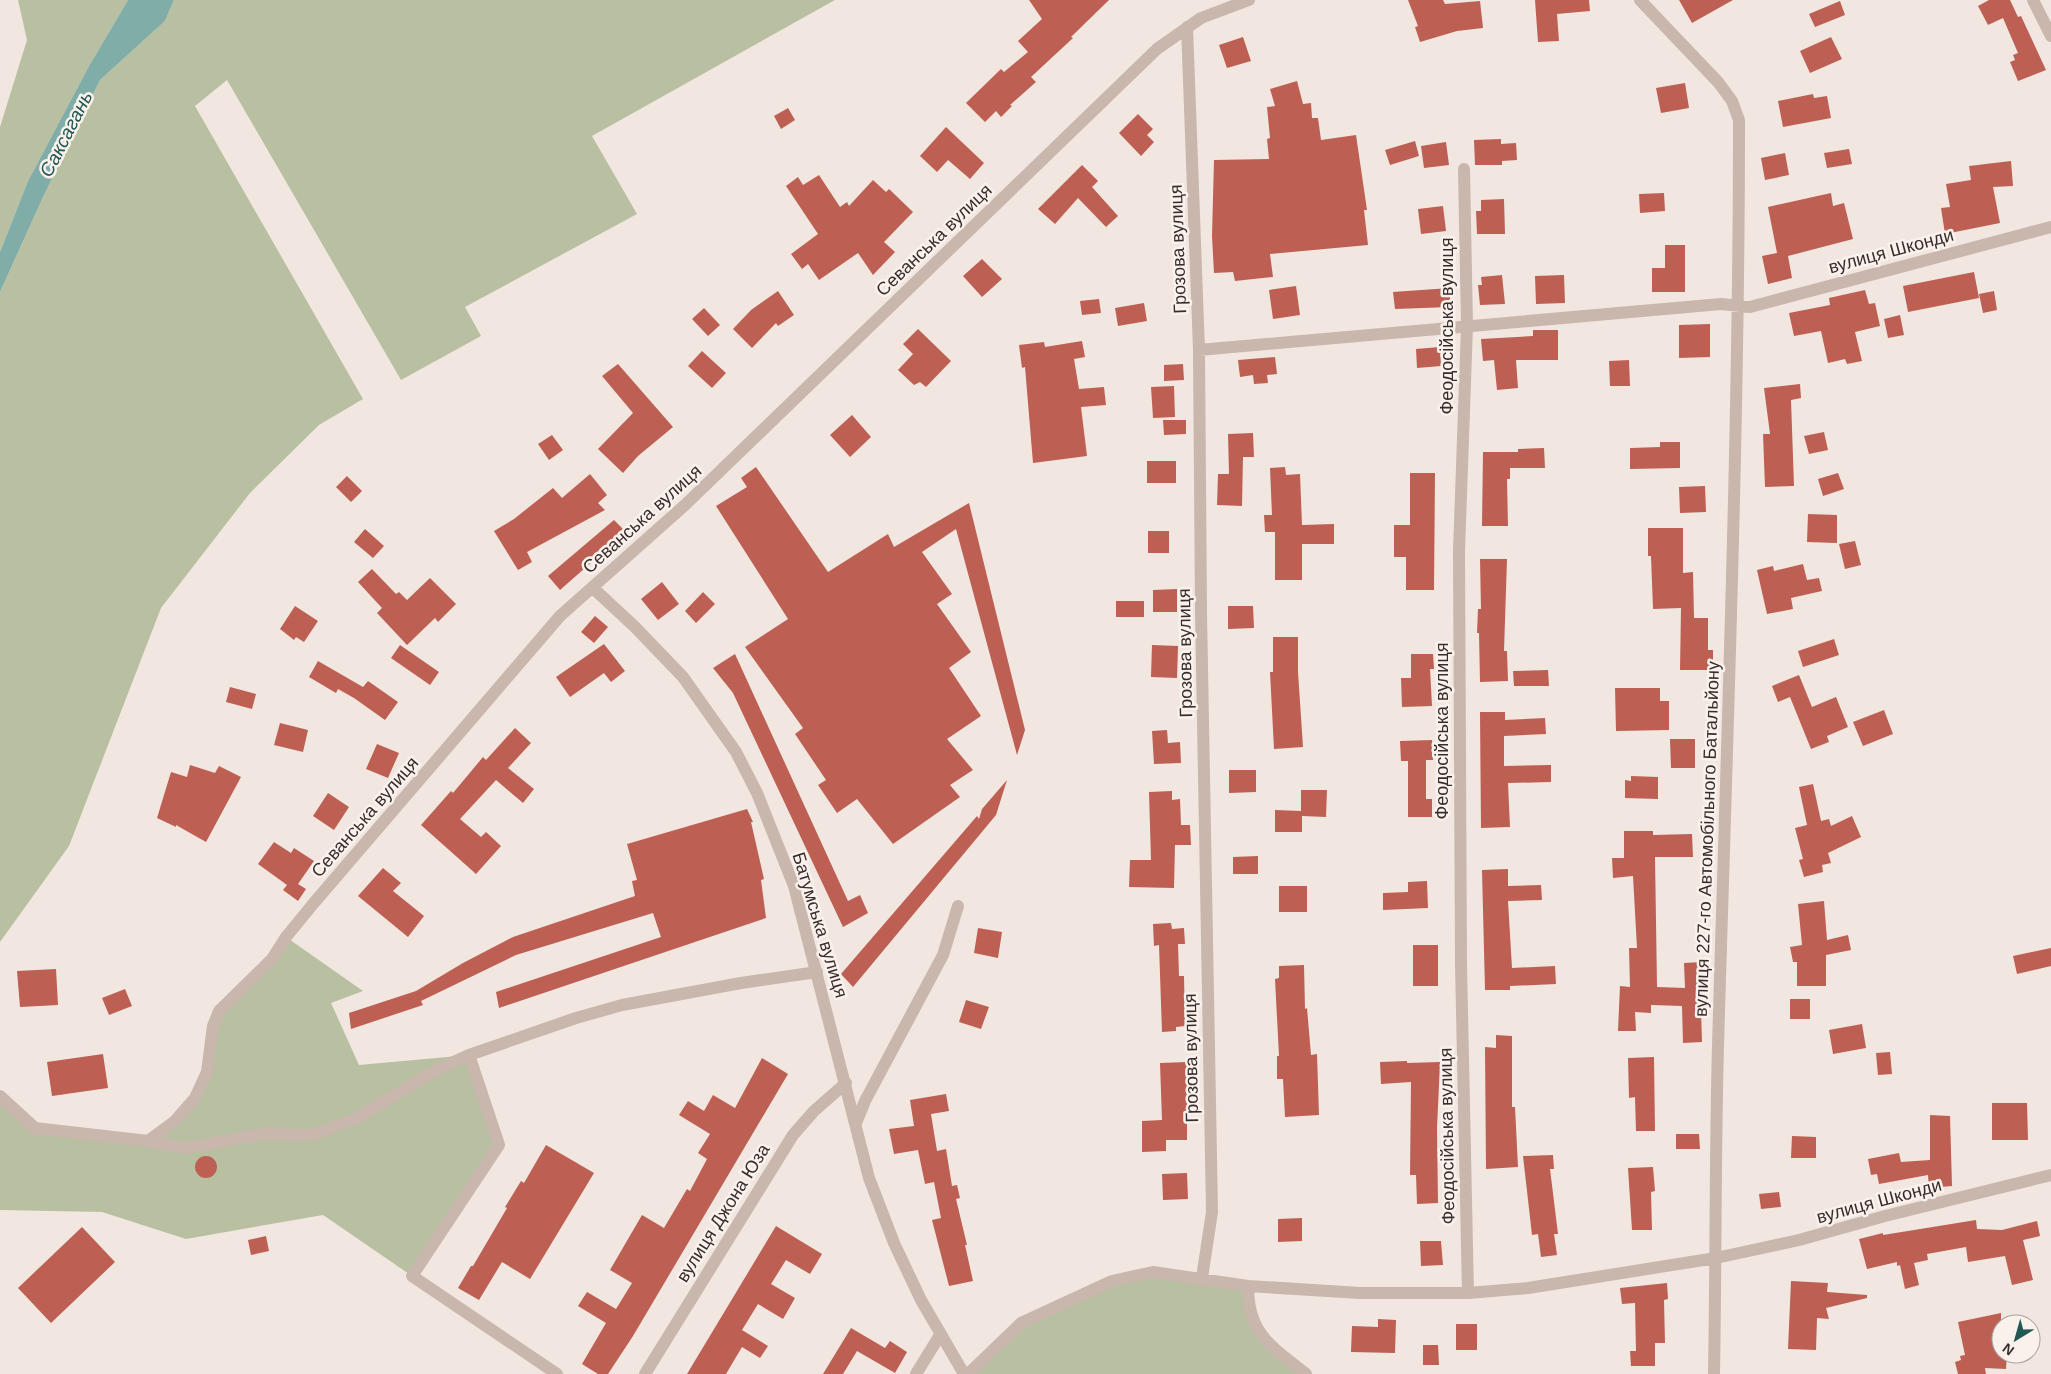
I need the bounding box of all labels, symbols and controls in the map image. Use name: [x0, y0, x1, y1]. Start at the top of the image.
water label: Саксагань: [35, 88, 97, 180]
street label: Севанська вулиця: [872, 180, 996, 300]
street label: Грозова вулиця: [1166, 184, 1190, 314]
street label: вулиця Шконди: [1826, 225, 1956, 277]
street label: Феодосійська вулиця: [1437, 238, 1457, 414]
street label: Севанська вулиця: [579, 461, 705, 577]
street label: Грозова вулиця: [1174, 588, 1196, 718]
street label: Феодосійська вулиця: [1432, 643, 1452, 819]
street label: вулиця 227-го Автомобільного Батальйону: [1691, 661, 1723, 1017]
street label: Севанська вулиця: [307, 753, 423, 881]
street label: Батумська вулиця: [788, 850, 852, 1000]
street label: Грозова вулиця: [1180, 993, 1202, 1123]
street label: Феодосійська вулиця: [1435, 1047, 1459, 1225]
street label: вулиця Джона Юза: [672, 1139, 774, 1286]
street label: вулиця Шконди: [1814, 1175, 1944, 1227]
north arrow: [1991, 1314, 2041, 1364]
text: N: [1999, 1340, 2017, 1359]

